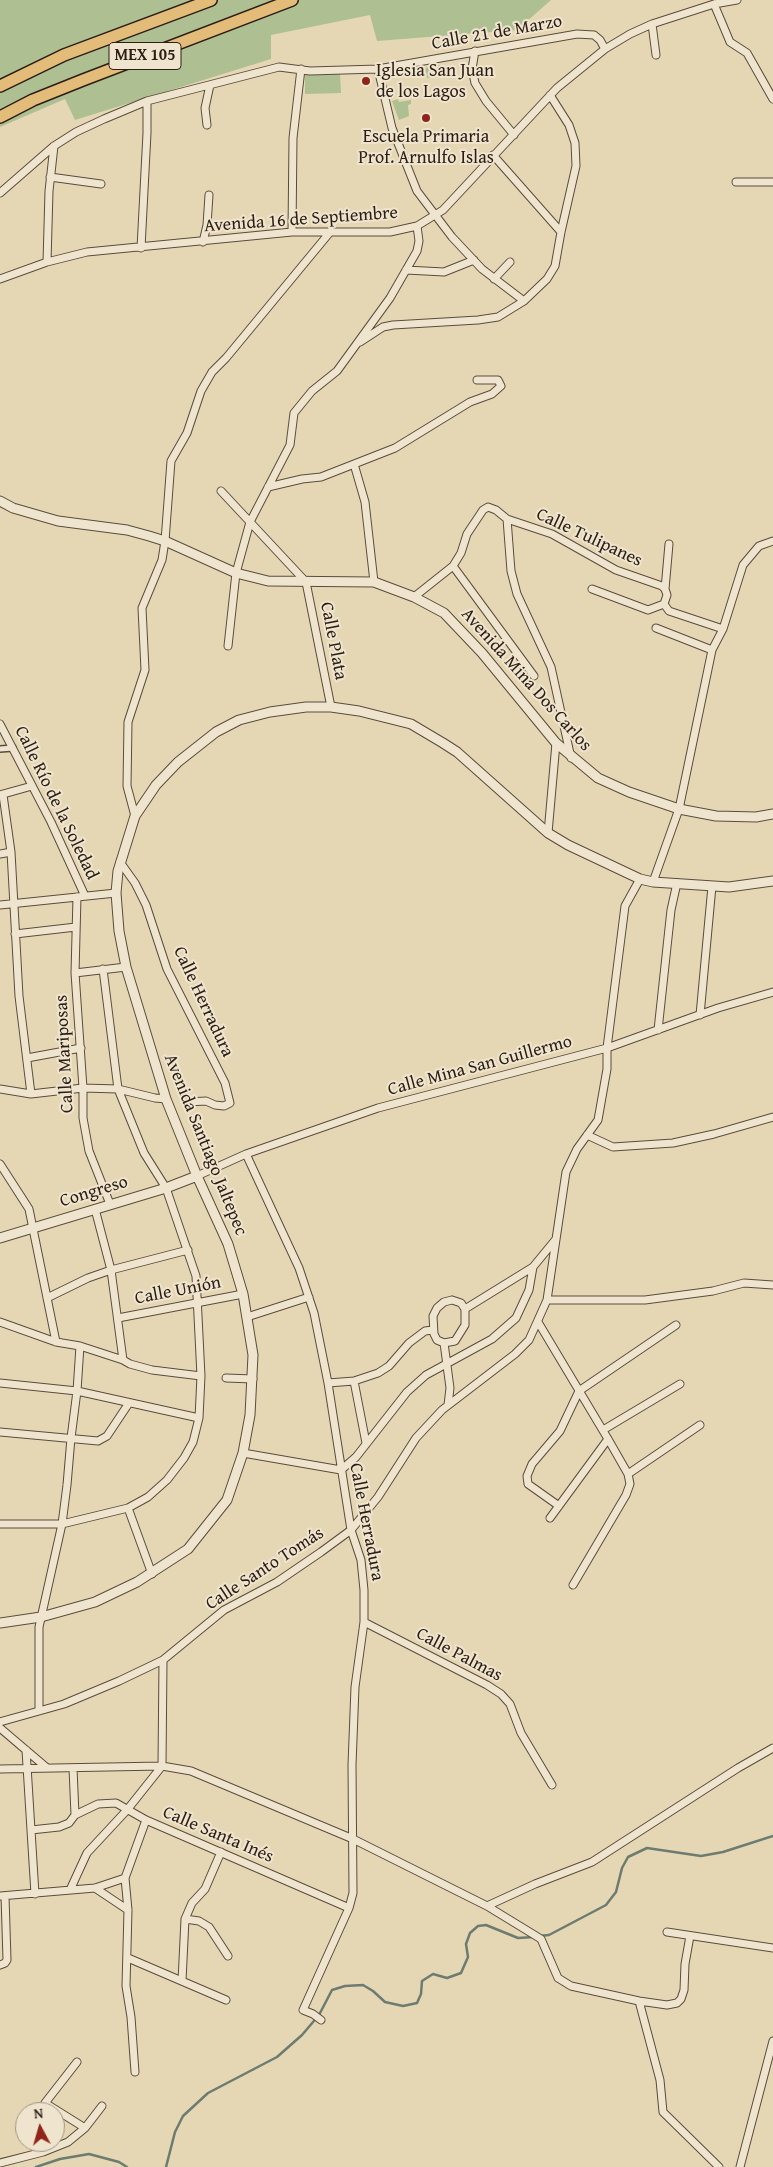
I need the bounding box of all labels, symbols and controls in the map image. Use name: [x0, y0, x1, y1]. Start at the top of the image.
street label: Calle 21 de Marzo: [430, 11, 564, 55]
road number: MEX 105: [109, 42, 181, 70]
place label: Iglesia San Juan de los Lagos: [376, 60, 494, 102]
marker: Iglesia San Juan de los Lagos: [360, 75, 372, 87]
marker: Escuela Primaria Prof. Arnulfo Islas: [420, 112, 432, 124]
place label: Escuela Primaria Prof. Arnulfo Islas: [358, 126, 494, 168]
street label: Avenida 16 de Septiembre: [203, 202, 399, 238]
street label: Calle Tulipanes: [532, 504, 646, 572]
street label: Calle Plata: [315, 600, 351, 682]
street label: Avenida Mina Dos Carlos: [456, 604, 596, 756]
street label: Calle Río de la Soledad: [9, 723, 103, 883]
street label: Calle Herradura: [168, 943, 238, 1061]
street label: Calle Mariposas: [51, 994, 79, 1114]
street label: Calle Mina San Guillermo: [386, 1031, 574, 1101]
street label: Avenida Santiago Jaltepec: [159, 1051, 251, 1239]
street label: Congreso: [57, 1171, 131, 1213]
street label: Calle Unión: [133, 1272, 223, 1310]
street label: Calle Herradura: [344, 1461, 388, 1583]
street label: Calle Santo Tomás: [202, 1523, 328, 1615]
street label: Calle Palmas: [412, 1623, 506, 1687]
street label: Calle Santa Inés: [159, 1802, 277, 1868]
north arrow: [15, 2102, 65, 2152]
text: N: [33, 2103, 44, 2124]

